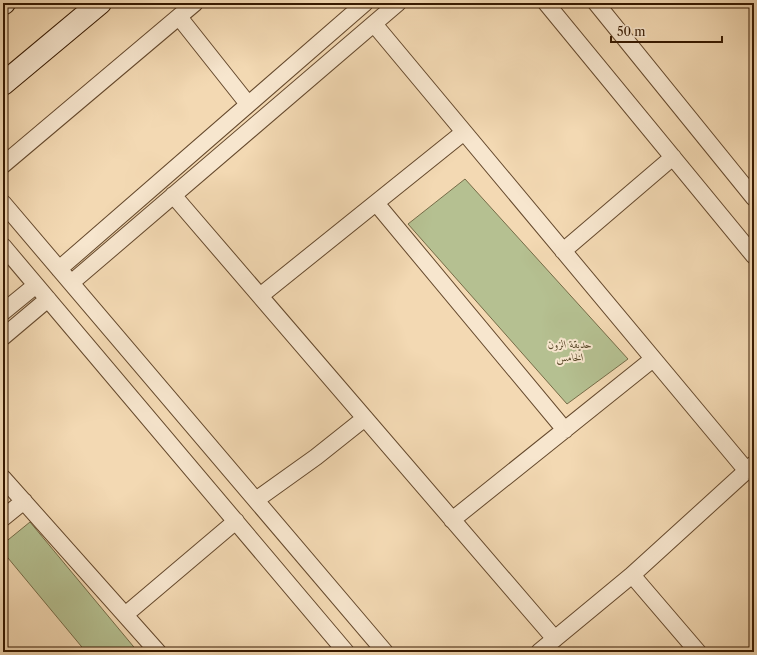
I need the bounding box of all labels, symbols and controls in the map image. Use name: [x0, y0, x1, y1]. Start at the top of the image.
scale bar: [611, 18, 722, 44]
text: 50 m: [617, 24, 646, 39]
park label: حديقة الزون الخامس: [548, 337, 592, 365]

